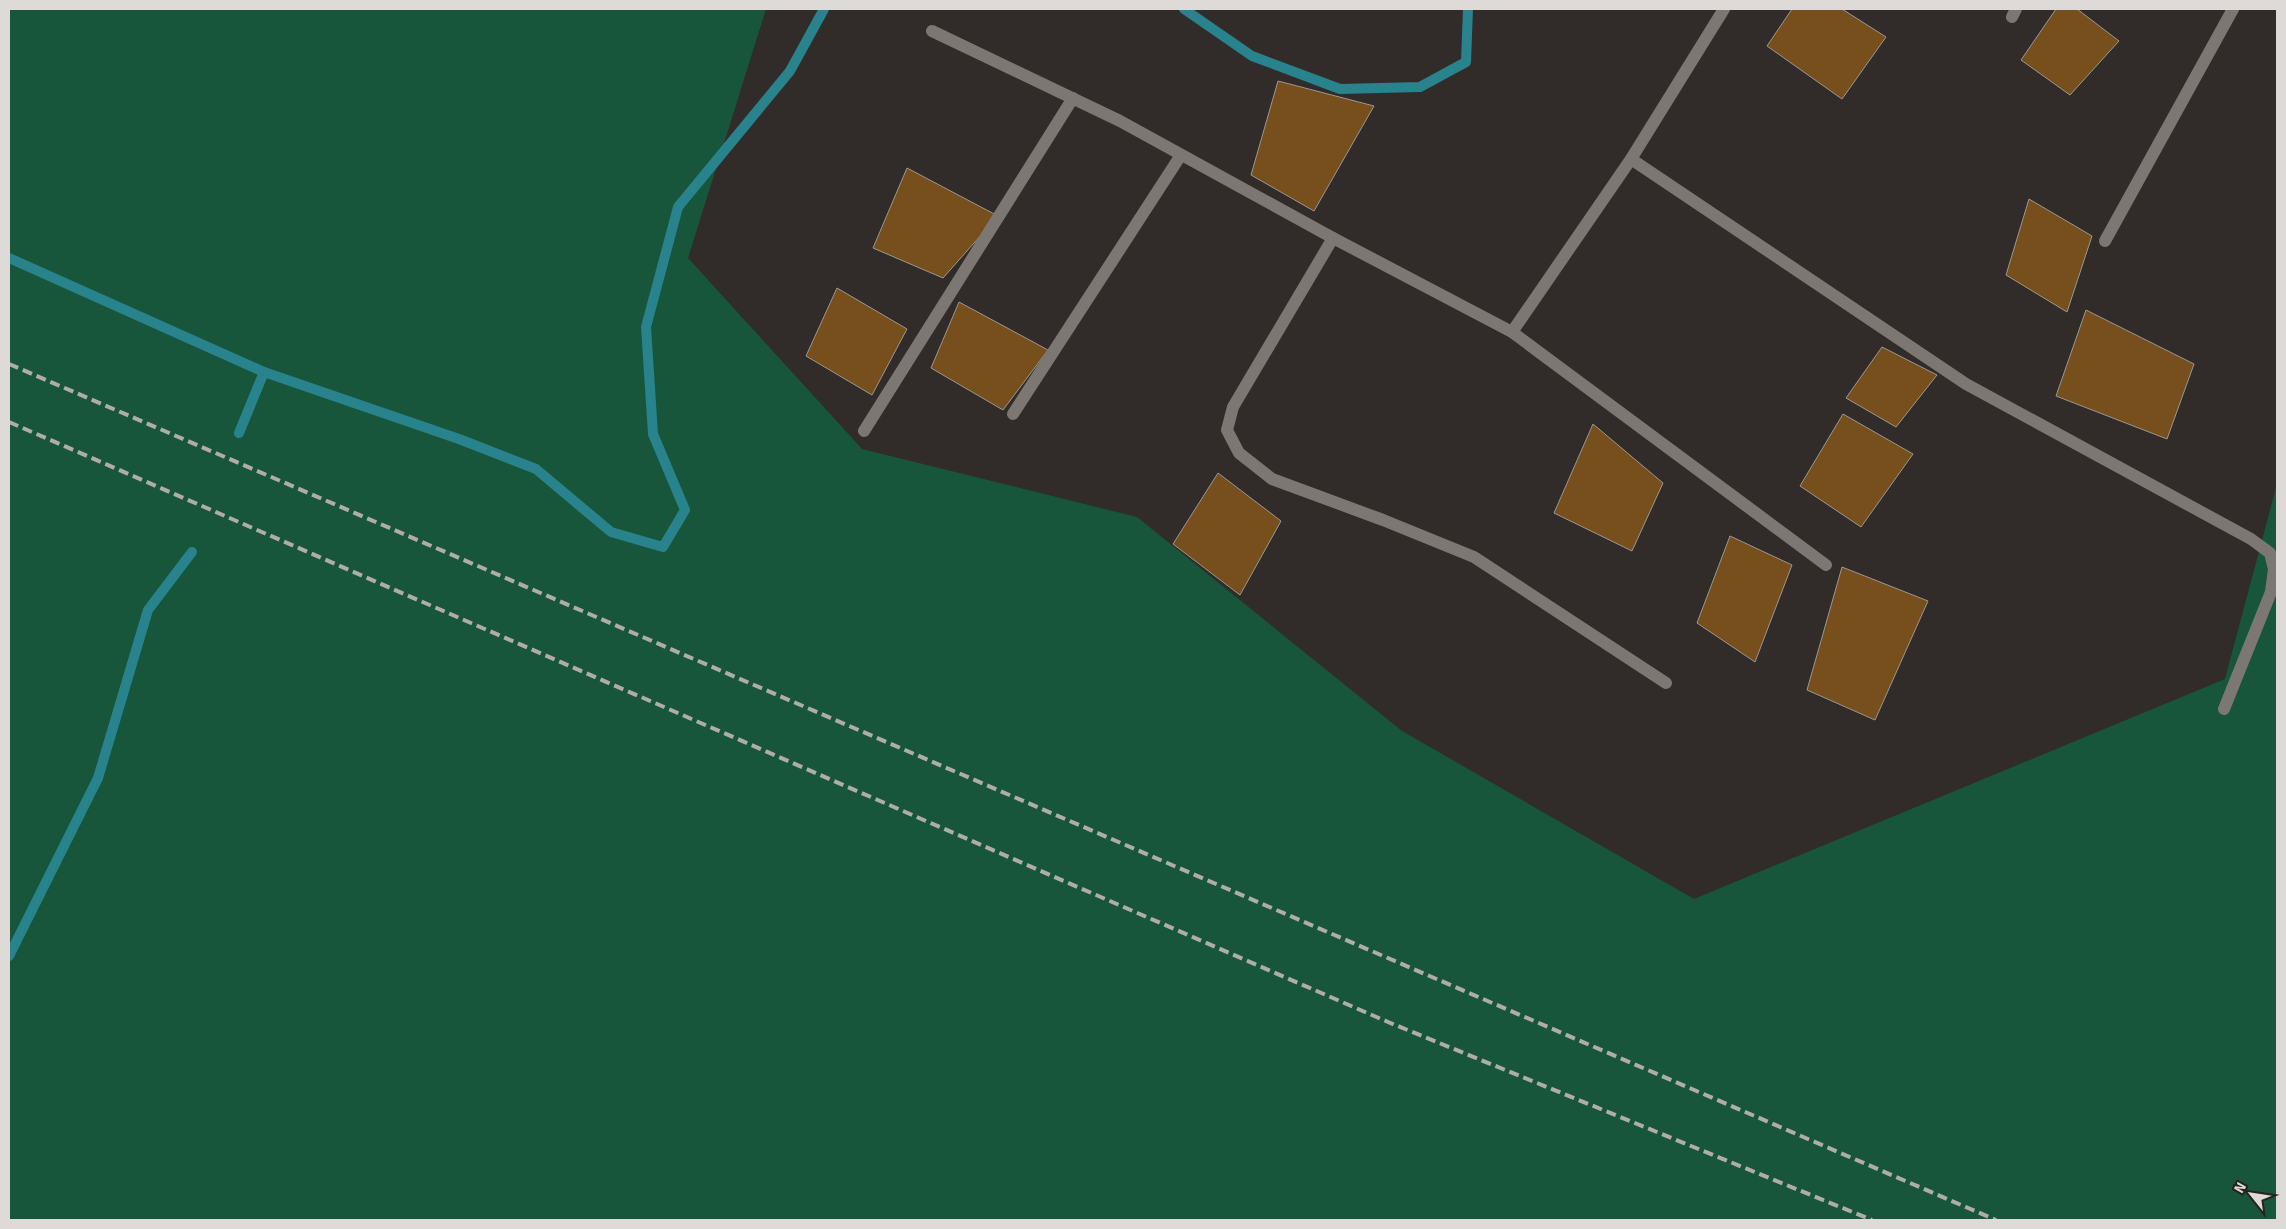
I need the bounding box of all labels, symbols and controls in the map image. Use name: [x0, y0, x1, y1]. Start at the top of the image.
north arrow: [2226, 1169, 2276, 1219]
text: N: [2230, 1179, 2250, 1196]

